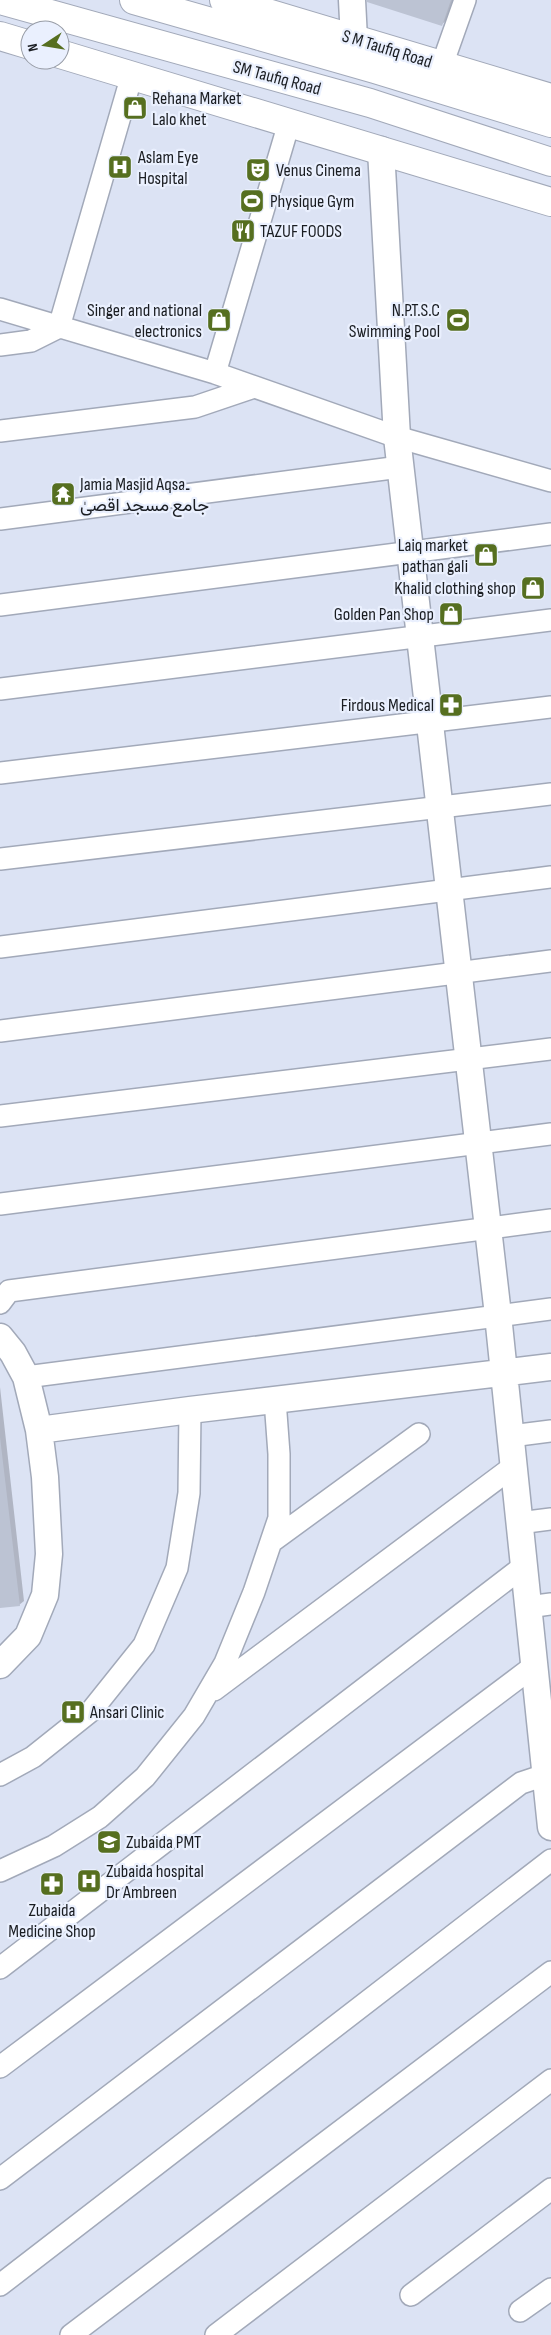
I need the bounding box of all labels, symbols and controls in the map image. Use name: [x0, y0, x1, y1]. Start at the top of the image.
north arrow: [20, 20, 70, 70]
street label: S M Taufiq Road: [340, 25, 434, 73]
text: N: [24, 42, 42, 53]
street label: SM Taufiq Road: [231, 56, 323, 100]
place label: Rehana Market Lalo khet: [152, 88, 242, 130]
shop icon: Rehana Market Lalo khet: [122, 95, 148, 121]
place label: Aslam Eye Hospital: [137, 147, 198, 189]
hospital icon: Aslam Eye Hospital: [107, 154, 133, 180]
theatre icon: Venus Cinema: [245, 157, 271, 183]
place label: Venus Cinema: [276, 160, 361, 181]
sports icon: Physique Gym: [239, 188, 265, 214]
place label: Physique Gym: [270, 191, 354, 212]
restaurant icon: TAZUF FOODS: [230, 218, 256, 244]
place label: TAZUF FOODS: [260, 221, 342, 242]
place label: Singer and national electronics: [87, 300, 202, 342]
place label: N.P.T.S.C Swimming Pool: [349, 300, 440, 342]
shop icon: Singer and national electronics: [206, 307, 232, 333]
sports icon: N.P.T.S.C Swimming Pool: [445, 307, 471, 333]
place label: Jamia Masjid Aqsa۔ جامع مسجد اقصیٰ: [79, 474, 209, 517]
temple icon: Jamia Masjid Aqsa۔ جامع مسجد اقصیٰ: [50, 481, 76, 507]
place label: Laiq market pathan gali: [398, 535, 469, 577]
shop icon: Laiq market pathan gali: [473, 542, 499, 568]
shop icon: Khalid clothing shop: [520, 575, 546, 601]
place label: Khalid clothing shop: [394, 578, 516, 599]
shop icon: Golden Pan Shop: [438, 601, 464, 627]
place label: Golden Pan Shop: [334, 604, 434, 625]
pharmacy icon: Firdous Medical: [438, 692, 464, 718]
place label: Firdous Medical: [341, 695, 434, 716]
hospital icon: Ansari Clinic: [60, 1699, 86, 1725]
place label: Ansari Clinic: [89, 1702, 165, 1723]
school or university icon: Zubaida PMT: [96, 1829, 122, 1855]
place label: Zubaida PMT: [126, 1832, 201, 1853]
place label: Zubaida hospital Dr Ambreen: [106, 1861, 204, 1903]
hospital icon: Zubaida hospital Dr Ambreen: [76, 1868, 102, 1894]
pharmacy icon: Zubaida Medicine Shop: [39, 1871, 65, 1897]
place label: Zubaida Medicine Shop: [8, 1900, 96, 1942]

